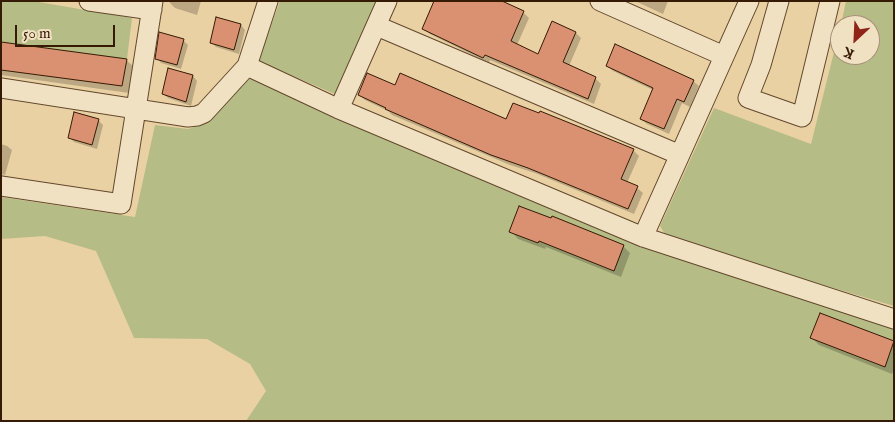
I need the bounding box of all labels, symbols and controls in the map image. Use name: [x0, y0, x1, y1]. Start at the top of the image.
scale bar: [18, 15, 118, 47]
north arrow: [830, 15, 880, 65]
text: 50 m: [23, 24, 51, 43]
text: K: [841, 42, 857, 63]

